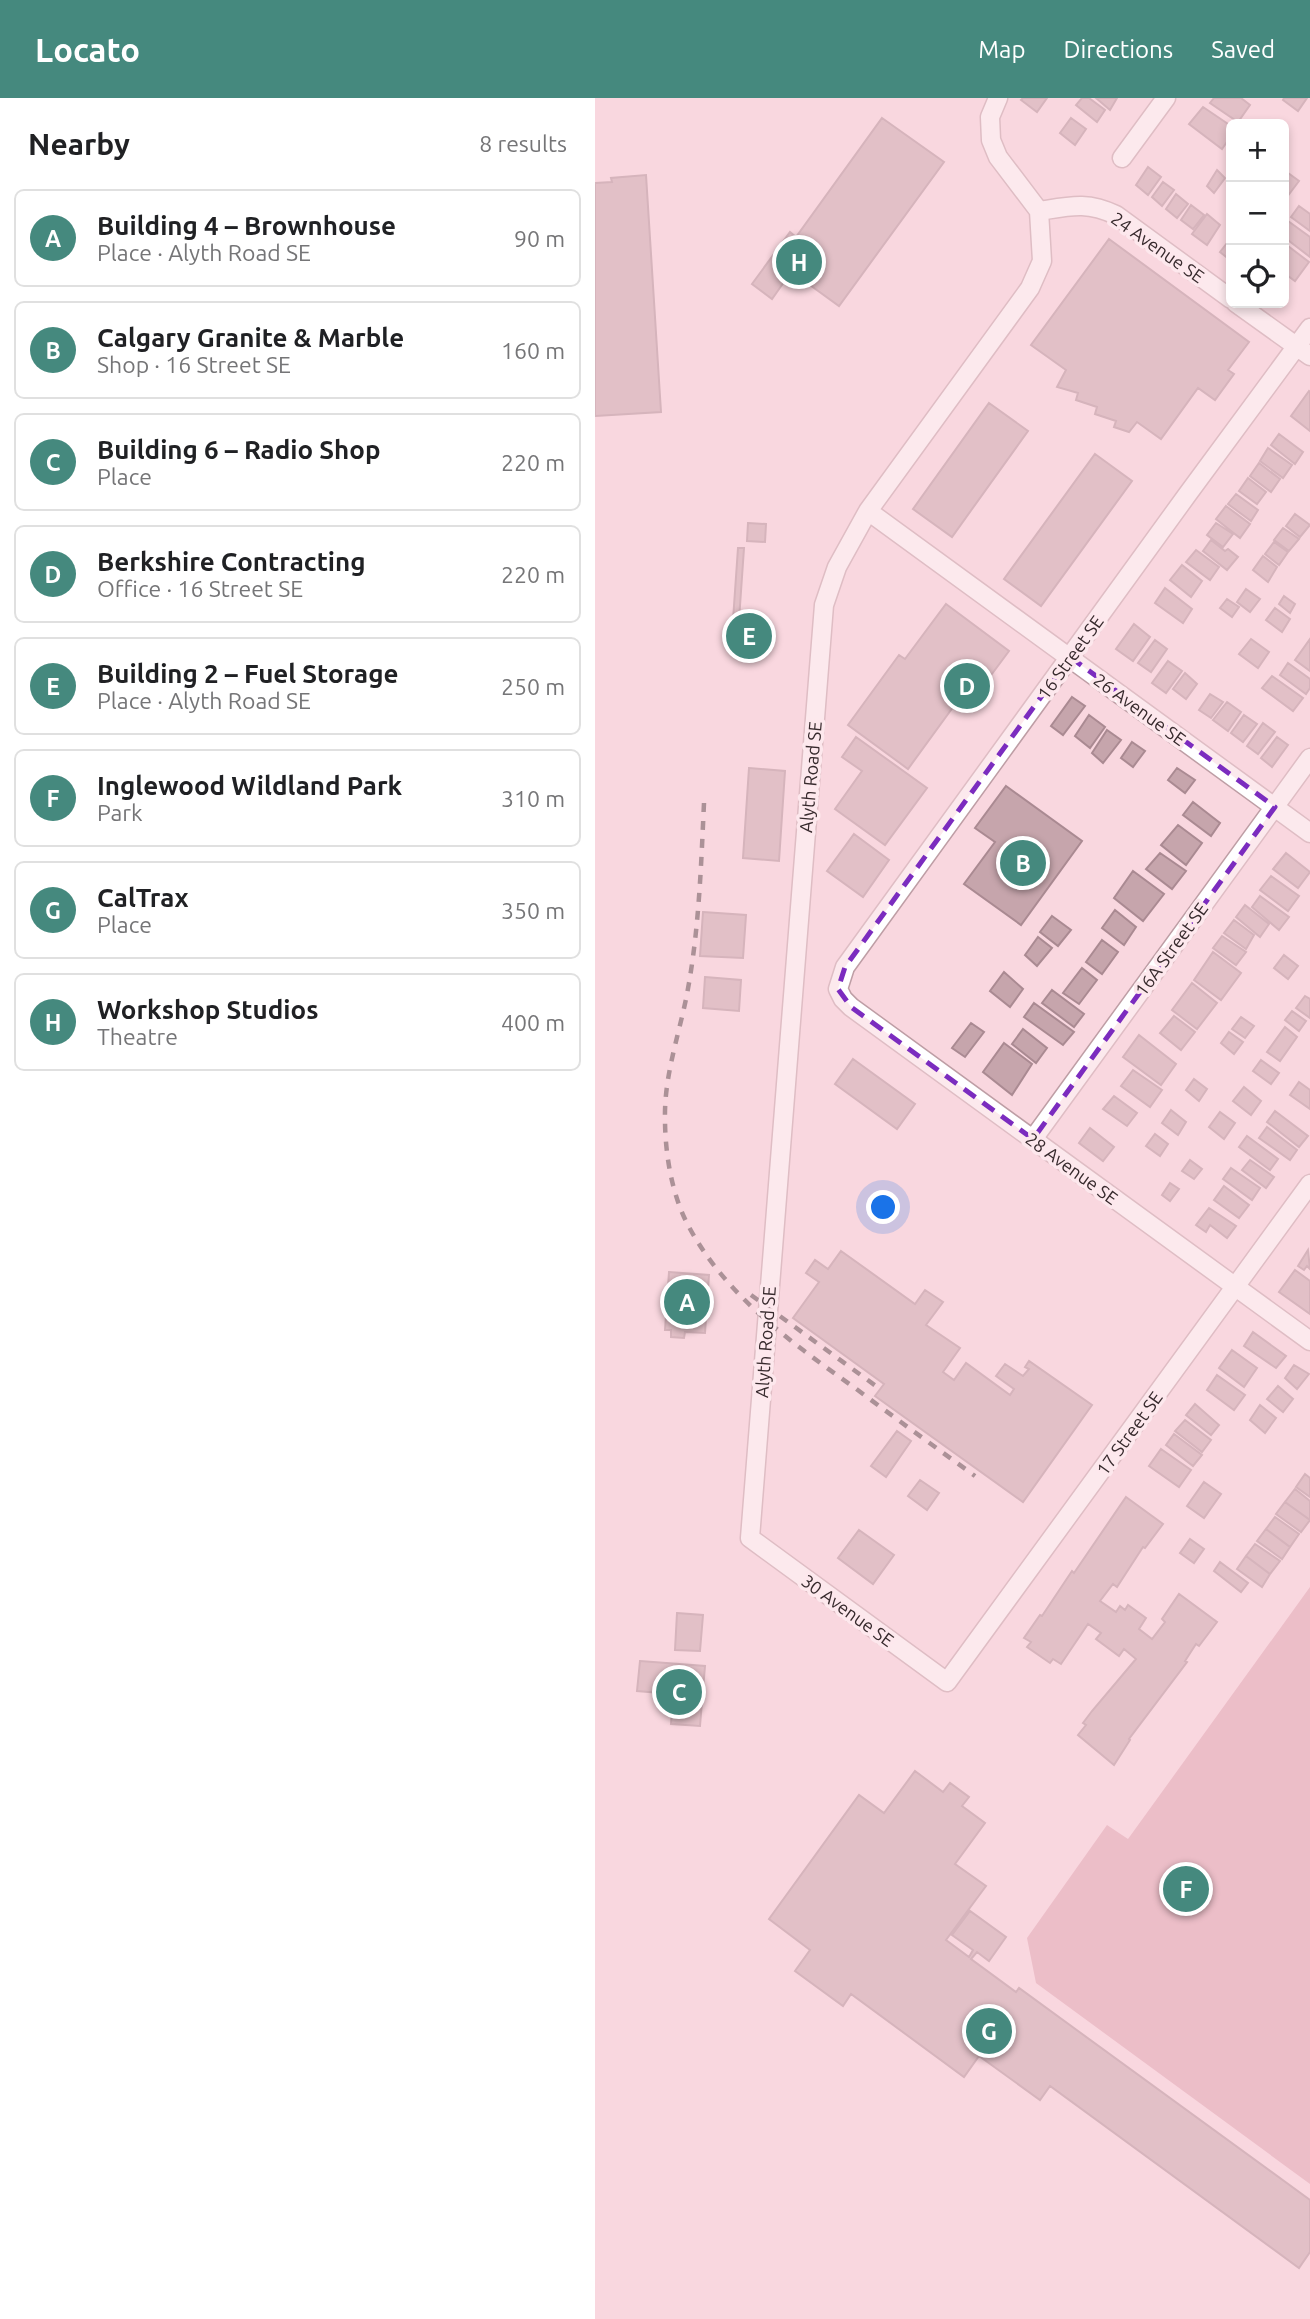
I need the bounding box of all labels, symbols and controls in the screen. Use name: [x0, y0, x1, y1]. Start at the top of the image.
text: Locato: [35, 31, 140, 68]
text: Map: [978, 36, 1025, 63]
text: Directions: [1063, 36, 1173, 63]
text: Saved: [1211, 36, 1275, 63]
map controls: [1226, 119, 1289, 308]
button: +: [1226, 119, 1289, 182]
text: Nearby: [28, 127, 130, 161]
text: 8 results: [479, 131, 567, 156]
button: −: [1226, 182, 1289, 245]
street label: 24 Avenue SE: [1108, 208, 1208, 286]
text: Building 4 – Brownhouse: [97, 211, 396, 240]
text: A: [45, 226, 61, 251]
text: 90 m: [514, 226, 565, 251]
pin: H: [776, 236, 822, 288]
text: Place · Alyth Road SE: [97, 240, 311, 265]
button: locate: [1226, 245, 1289, 308]
text: Calgary Granite & Marble: [97, 323, 404, 352]
text: B: [45, 338, 61, 363]
text: 160 m: [501, 338, 565, 363]
text: Shop · 16 Street SE: [97, 352, 291, 377]
text: Building 6 – Radio Shop: [97, 435, 381, 464]
text: C: [46, 450, 60, 475]
text: 220 m: [501, 450, 565, 475]
text: Place: [97, 464, 152, 489]
text: Berkshire Contracting: [97, 547, 366, 576]
text: D: [45, 562, 61, 587]
text: 220 m: [501, 562, 565, 587]
text: Office · 16 Street SE: [97, 576, 303, 601]
pin: E: [726, 610, 772, 662]
street label: 16 Street SE: [1033, 611, 1107, 703]
text: Building 2 – Fuel Storage: [97, 659, 398, 688]
pin: D: [944, 660, 990, 712]
street label: 26 Avenue SE: [1090, 669, 1190, 749]
text: E: [46, 674, 60, 699]
text: 250 m: [501, 674, 565, 699]
text: Place · Alyth Road SE: [97, 688, 311, 713]
street label: Alyth Road SE: [795, 720, 825, 834]
text: Inglewood Wildland Park: [97, 771, 402, 800]
text: F: [47, 786, 59, 811]
text: 310 m: [501, 786, 565, 811]
text: Park: [97, 800, 143, 825]
pin: B: [1000, 837, 1046, 889]
text: CalTrax: [97, 883, 189, 912]
text: G: [45, 898, 61, 923]
text: 350 m: [501, 898, 565, 923]
street label: 16A Street SE: [1131, 899, 1211, 999]
text: Place: [97, 912, 152, 937]
text: Workshop Studios: [97, 995, 318, 1024]
text: H: [45, 1010, 61, 1035]
text: 400 m: [501, 1010, 565, 1035]
text: Theatre: [97, 1024, 178, 1049]
street label: 28 Avenue SE: [1022, 1128, 1122, 1208]
your location: [866, 1190, 900, 1224]
pin: A: [664, 1276, 710, 1328]
street label: Alyth Road SE: [751, 1286, 779, 1398]
street label: 17 Street SE: [1092, 1387, 1166, 1479]
street label: 30 Avenue SE: [798, 1570, 898, 1650]
pin: C: [656, 1666, 702, 1718]
pin: F: [1163, 1863, 1209, 1915]
pin: G: [966, 2005, 1012, 2057]

